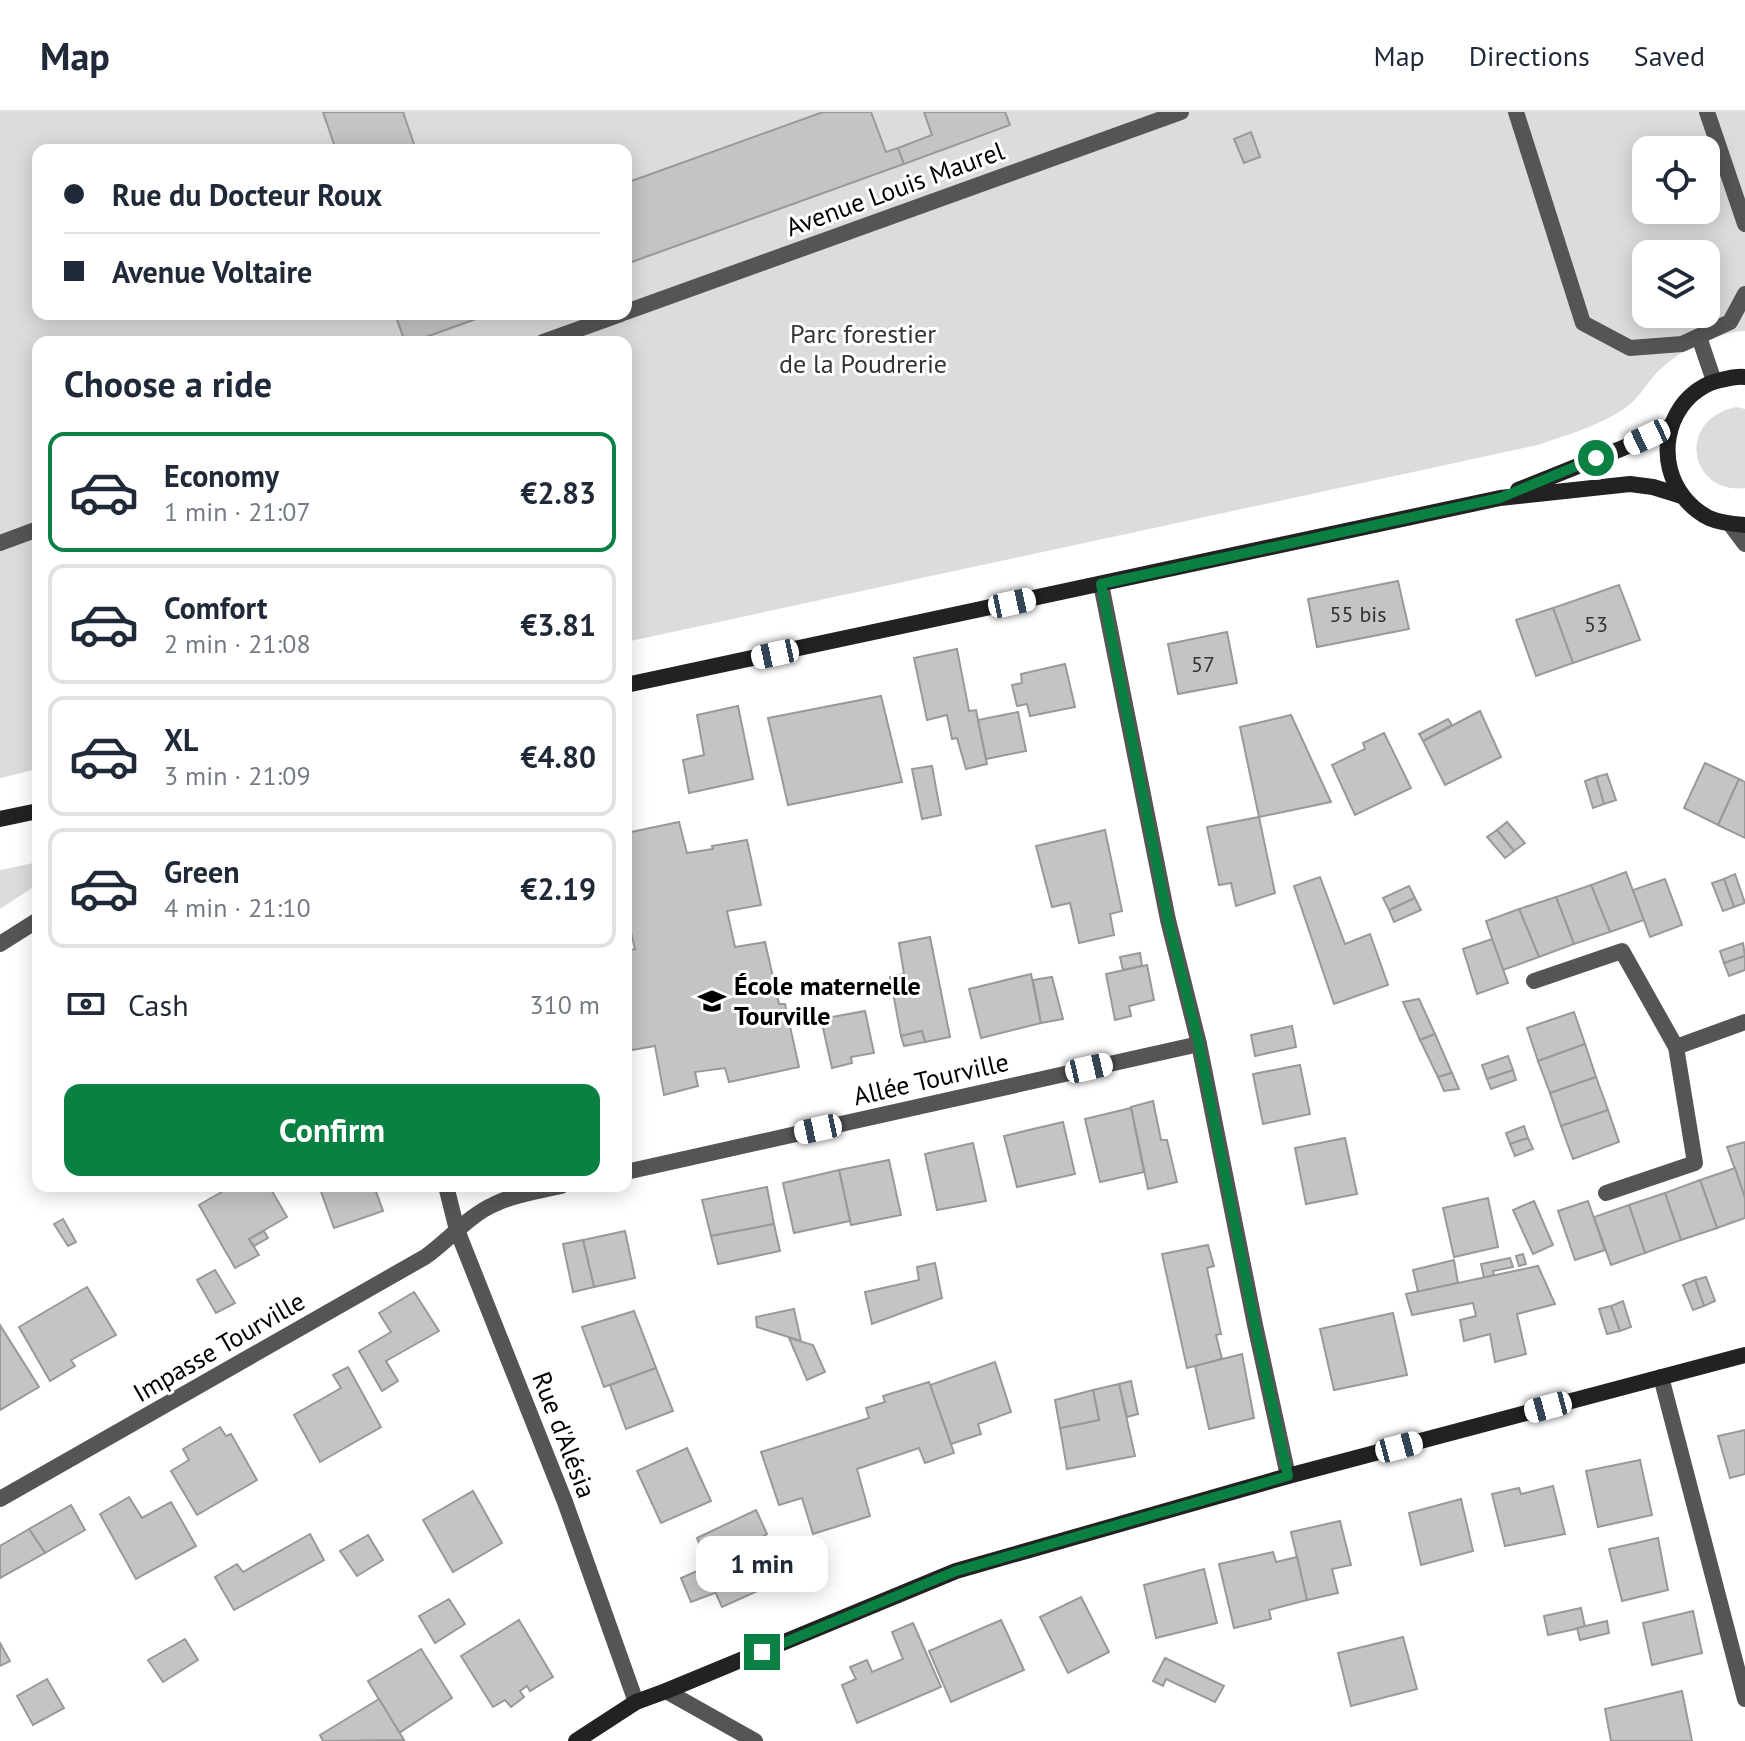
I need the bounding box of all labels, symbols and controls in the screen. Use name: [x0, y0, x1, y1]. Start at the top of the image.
text: Map: [40, 31, 110, 80]
text: Map: [1374, 37, 1425, 74]
text: Directions: [1469, 37, 1590, 74]
text: Saved: [1634, 37, 1705, 74]
street label: Avenue Louis Maurel: [781, 134, 1009, 243]
map controls: [1632, 136, 1720, 328]
button: locate: [1632, 136, 1720, 224]
text: Rue du Docteur Roux: [112, 175, 382, 214]
button: layers: [1632, 240, 1720, 328]
text: Avenue Voltaire: [112, 252, 312, 291]
park label: Parc forestier de la Poudrerie: [779, 317, 947, 380]
text: Choose a ride: [64, 360, 272, 407]
car: [1620, 416, 1674, 458]
route start: [1578, 440, 1614, 476]
icon: car: [68, 456, 140, 528]
text: Economy: [164, 456, 279, 495]
text: €2.83: [521, 473, 596, 512]
text: 1 min · 21:07: [164, 495, 311, 528]
car: [986, 586, 1038, 620]
icon: car: [68, 588, 140, 660]
text: Comfort: [164, 588, 267, 627]
house number: 55 bis: [1330, 600, 1386, 628]
text: €3.81: [521, 605, 596, 644]
house number: 53: [1584, 610, 1608, 638]
text: 2 min · 21:08: [164, 627, 311, 660]
car: [749, 637, 801, 671]
house number: 57: [1191, 650, 1215, 678]
icon: car: [68, 720, 140, 792]
text: XL: [164, 720, 198, 759]
text: €4.80: [521, 737, 596, 776]
text: 3 min · 21:09: [164, 759, 311, 792]
icon: car: [68, 852, 140, 924]
text: Green: [164, 852, 239, 891]
text: €2.19: [521, 869, 596, 908]
text: 4 min · 21:10: [164, 891, 311, 924]
place label: École maternelle Tourville: [734, 969, 921, 1032]
icon: cash: [64, 982, 108, 1026]
text: Cash: [128, 985, 189, 1024]
school or university icon: École maternelle Tourville: [697, 986, 727, 1016]
text: 310 m: [529, 988, 600, 1021]
street label: Allée Tourville: [850, 1045, 1012, 1112]
car: [1063, 1051, 1115, 1085]
button: Confirm: [64, 1084, 600, 1176]
car: [792, 1112, 844, 1146]
street label: Impasse Tourville: [127, 1284, 310, 1409]
street label: Rue d'Alésia: [525, 1367, 604, 1503]
car: [1522, 1389, 1574, 1425]
car: [1373, 1429, 1425, 1465]
callout: 1 min: [696, 1536, 828, 1592]
text: 1 min: [730, 1547, 794, 1580]
route end: [744, 1634, 780, 1670]

